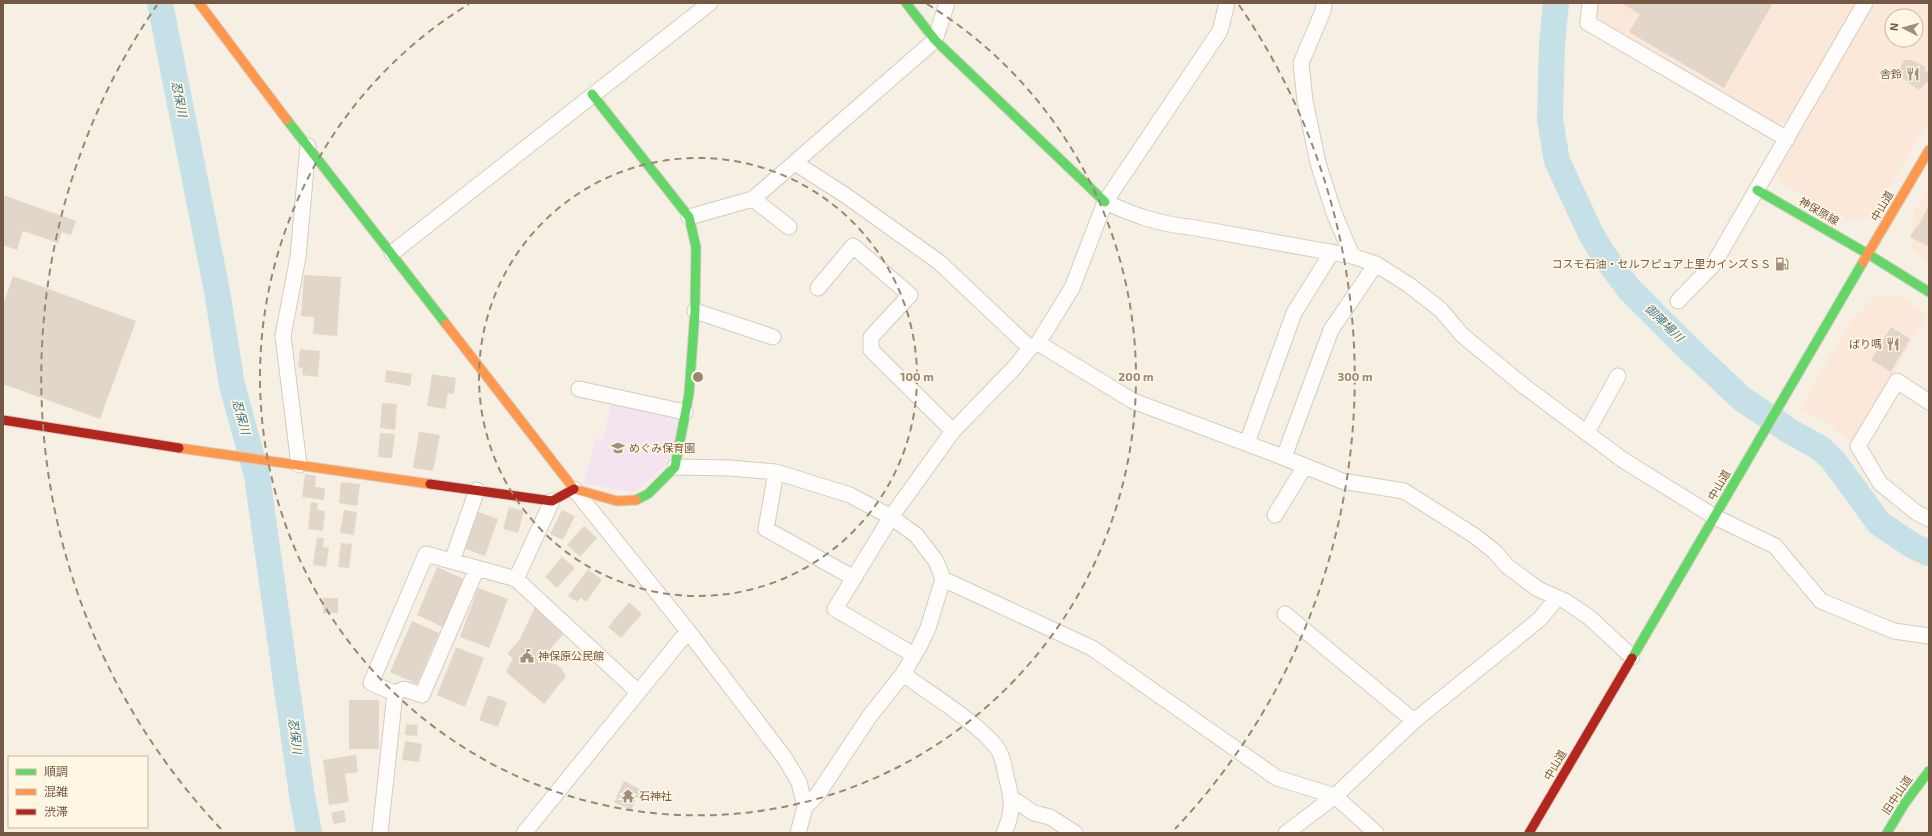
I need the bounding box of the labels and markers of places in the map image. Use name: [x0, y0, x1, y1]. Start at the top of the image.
restaurant icon: 舎鈴: [1905, 66, 1921, 82]
place label: 舎鈴: [1880, 67, 1902, 80]
fuel station icon: コスモ石油・セルフピュア上里カインズＳＳ: [1774, 256, 1790, 272]
place label: コスモ石油・セルフピュア上里カインズＳＳ: [1551, 257, 1771, 270]
restaurant icon: ばり嗎: [1885, 336, 1901, 352]
place label: ばり嗎: [1849, 337, 1882, 350]
centre of rings: [691, 370, 705, 384]
school or university icon: めぐみ保育園: [610, 440, 626, 456]
place label: めぐみ保育園: [629, 441, 695, 454]
public building icon: 神保原公民館: [519, 648, 535, 664]
place label: 神保原公民館: [538, 649, 604, 662]
temple icon: 石神社: [620, 788, 636, 804]
place label: 石神社: [639, 789, 672, 802]

